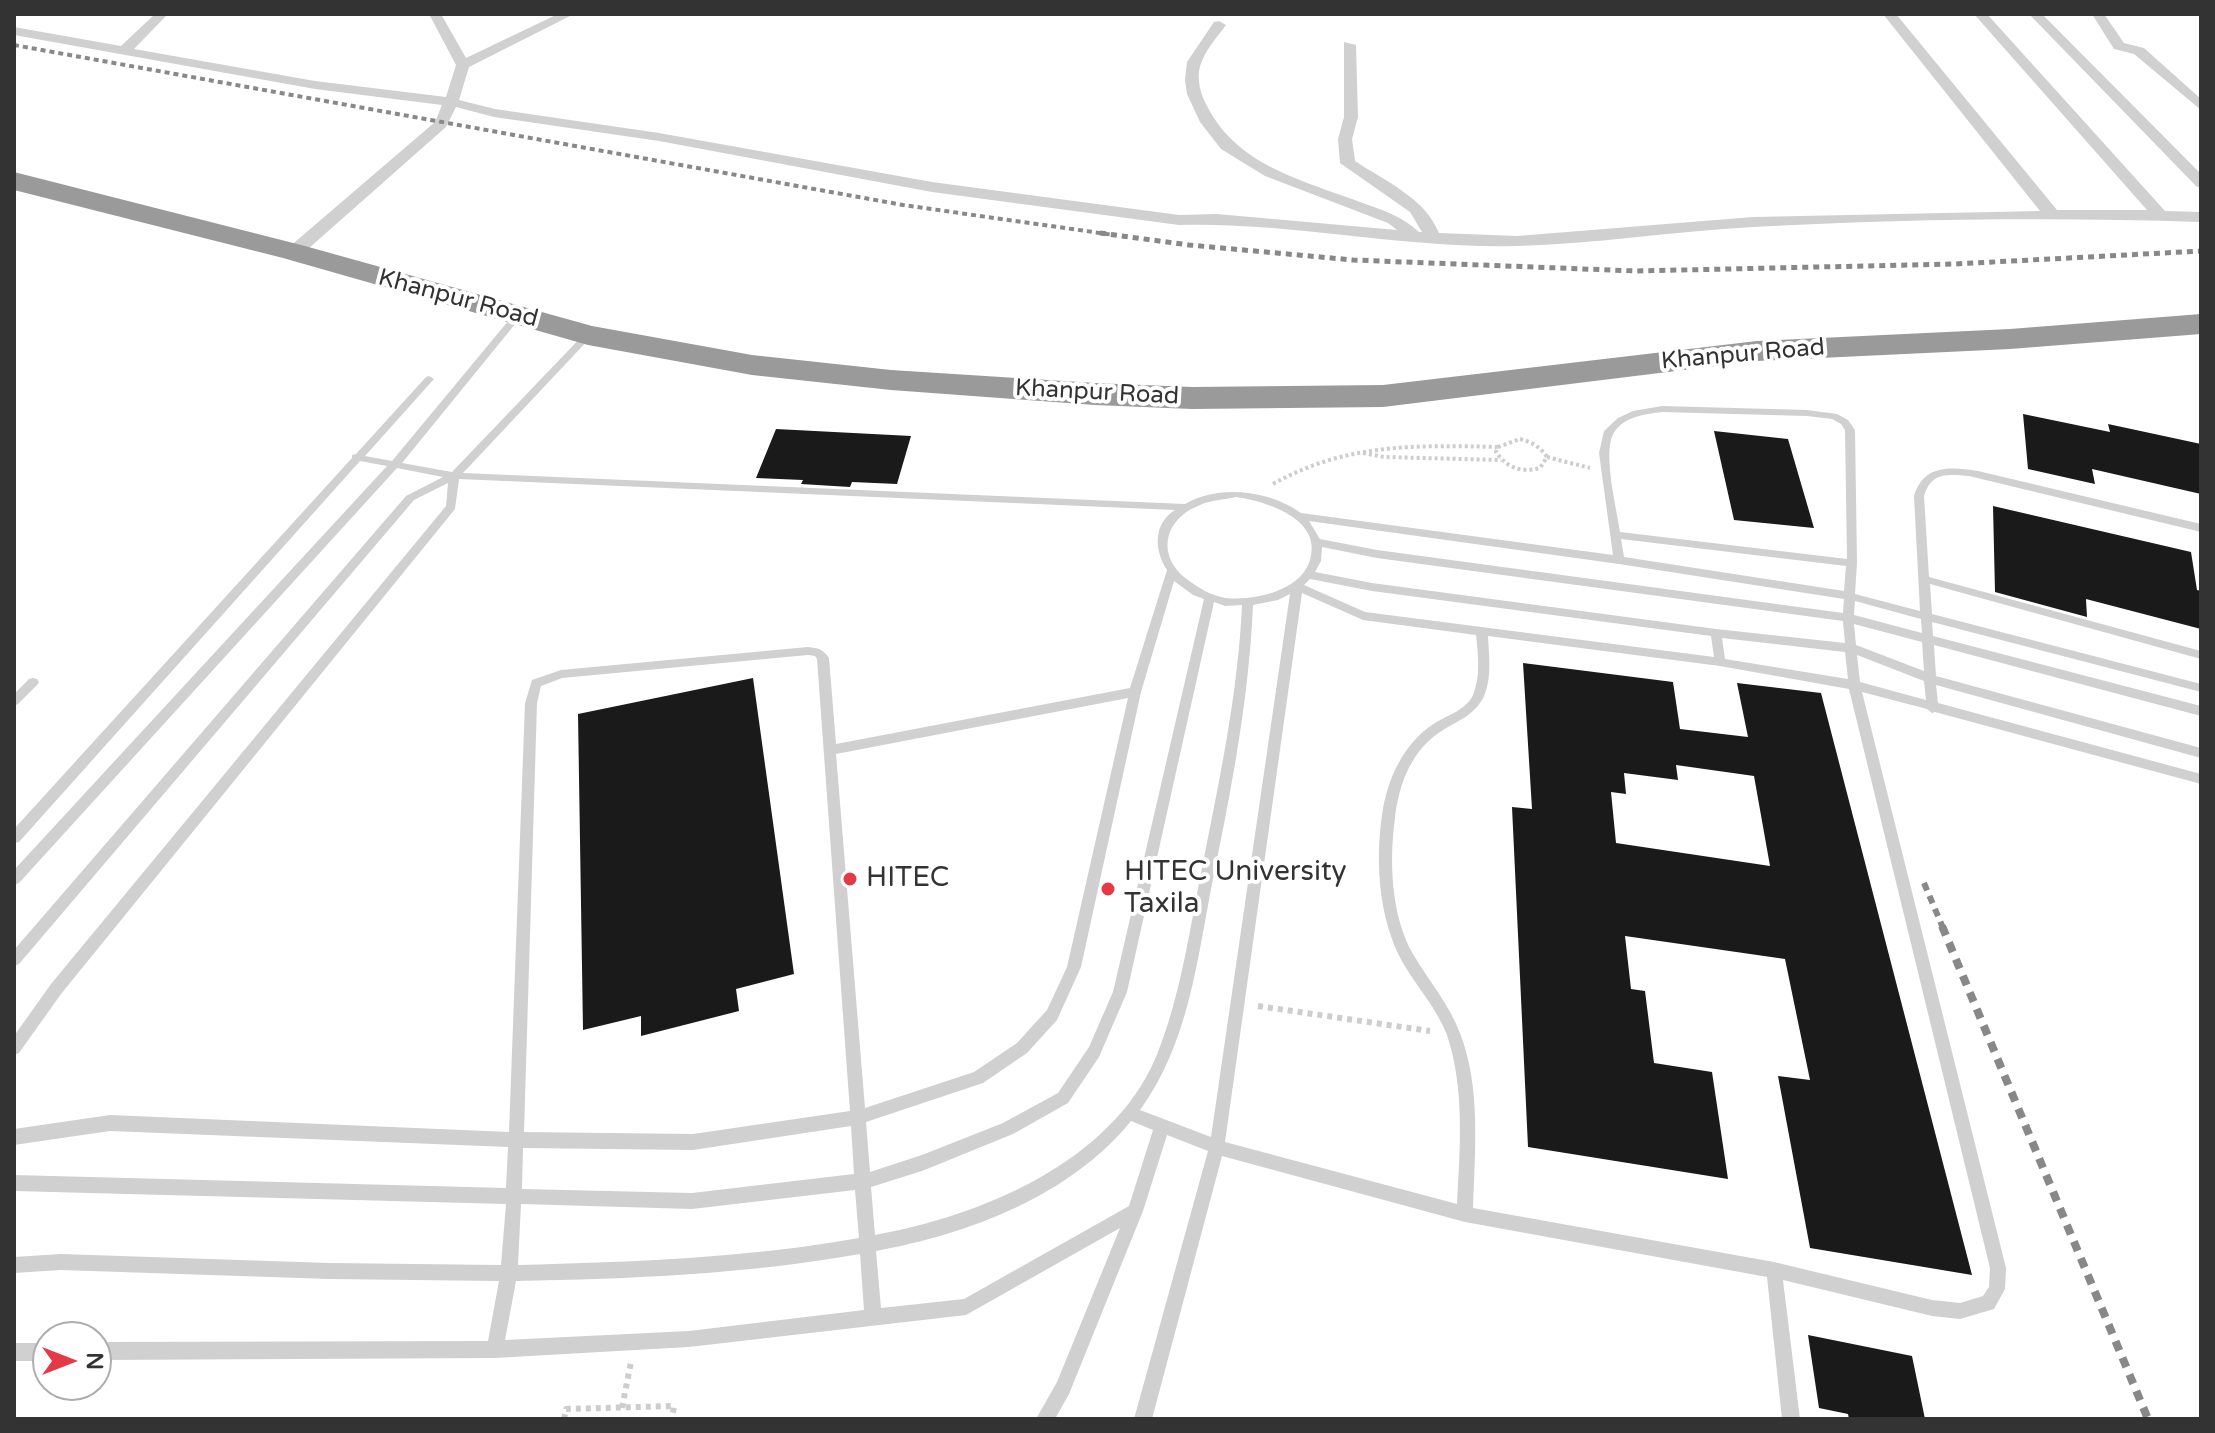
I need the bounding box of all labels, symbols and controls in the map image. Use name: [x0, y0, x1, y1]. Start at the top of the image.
street label: Khanpur Road: [375, 264, 541, 334]
street label: Khanpur Road: [1660, 333, 1826, 377]
street label: Khanpur Road: [1014, 374, 1180, 412]
place label: HITEC University Taxila: [1124, 856, 1347, 922]
place label: HITEC: [866, 862, 949, 896]
marker: HITEC: [841, 870, 859, 888]
marker: HITEC University Taxila: [1099, 880, 1117, 898]
north arrow: [32, 1321, 112, 1401]
text: N: [81, 1352, 107, 1370]

